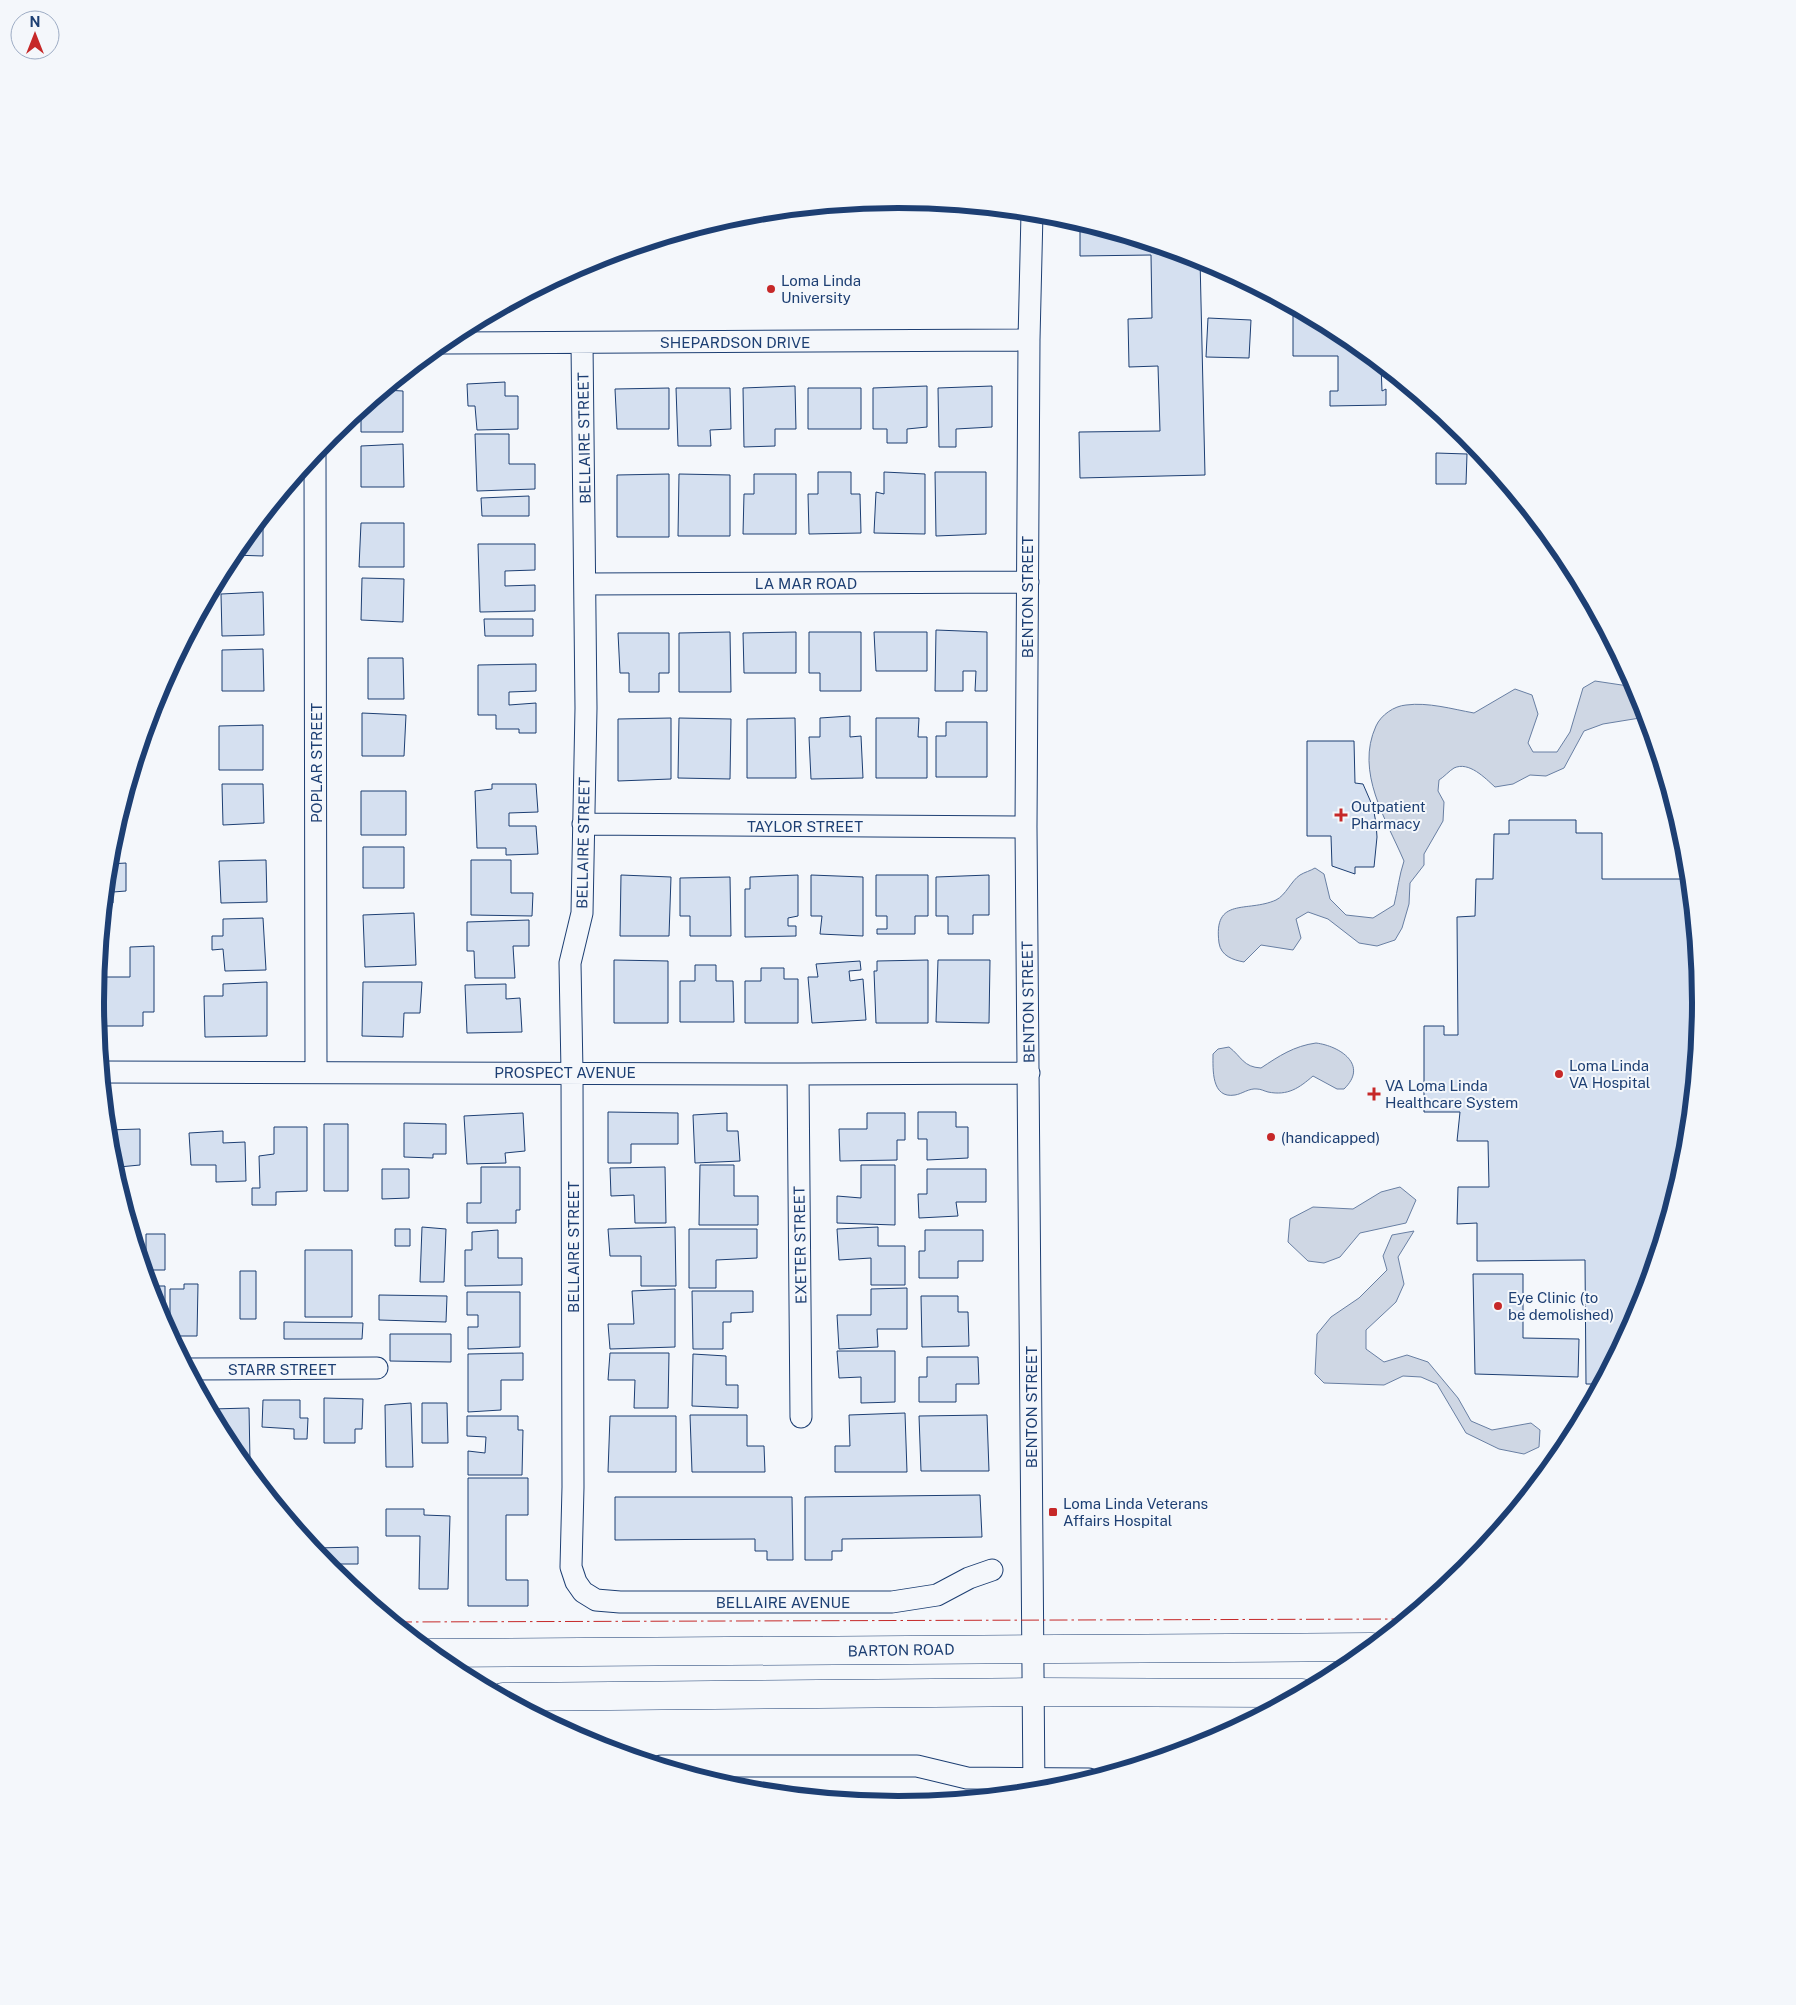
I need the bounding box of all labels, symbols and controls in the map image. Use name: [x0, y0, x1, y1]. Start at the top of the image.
north arrow: [10, 10, 60, 60]
text: N: [30, 14, 40, 30]
place label: Loma Linda University: [781, 272, 861, 306]
marker: Loma Linda University: [765, 283, 777, 295]
street label: SHEPARDSON DRIVE: [660, 334, 810, 351]
street label: BELLAIRE STREET: [574, 372, 594, 504]
street label: BENTON STREET: [1019, 536, 1036, 658]
street label: LA MAR ROAD: [755, 575, 857, 592]
street label: POPLAR STREET: [308, 703, 325, 823]
street label: BELLAIRE STREET: [573, 777, 593, 909]
place label: Outpatient Pharmacy: [1351, 798, 1426, 832]
marker: Outpatient Pharmacy: [1335, 809, 1347, 821]
street label: TAYLOR STREET: [747, 818, 863, 835]
street label: BENTON STREET: [1018, 941, 1038, 1063]
place label: Loma Linda VA Hospital: [1569, 1057, 1650, 1091]
street label: PROSPECT AVENUE: [494, 1064, 636, 1081]
marker: Loma Linda VA Hospital: [1553, 1068, 1565, 1080]
place label: VA Loma Linda Healthcare System: [1385, 1077, 1518, 1111]
marker: VA Loma Linda Healthcare System: [1367, 1087, 1381, 1101]
place label: (handicapped): [1281, 1129, 1380, 1146]
marker: (handicapped): [1265, 1131, 1277, 1143]
street label: BELLAIRE STREET: [565, 1181, 582, 1313]
street label: EXETER STREET: [790, 1186, 810, 1304]
place label: Eye Clinic (to be demolished): [1508, 1289, 1614, 1323]
marker: Eye Clinic (to be demolished): [1492, 1300, 1504, 1312]
street label: BENTON STREET: [1023, 1346, 1040, 1468]
street label: STARR STREET: [228, 1361, 336, 1378]
place label: Loma Linda Veterans Affairs Hospital: [1063, 1495, 1208, 1529]
marker: Loma Linda Veterans Affairs Hospital: [1047, 1506, 1059, 1518]
street label: BELLAIRE AVENUE: [716, 1594, 850, 1611]
street label: BARTON ROAD: [847, 1641, 955, 1659]

